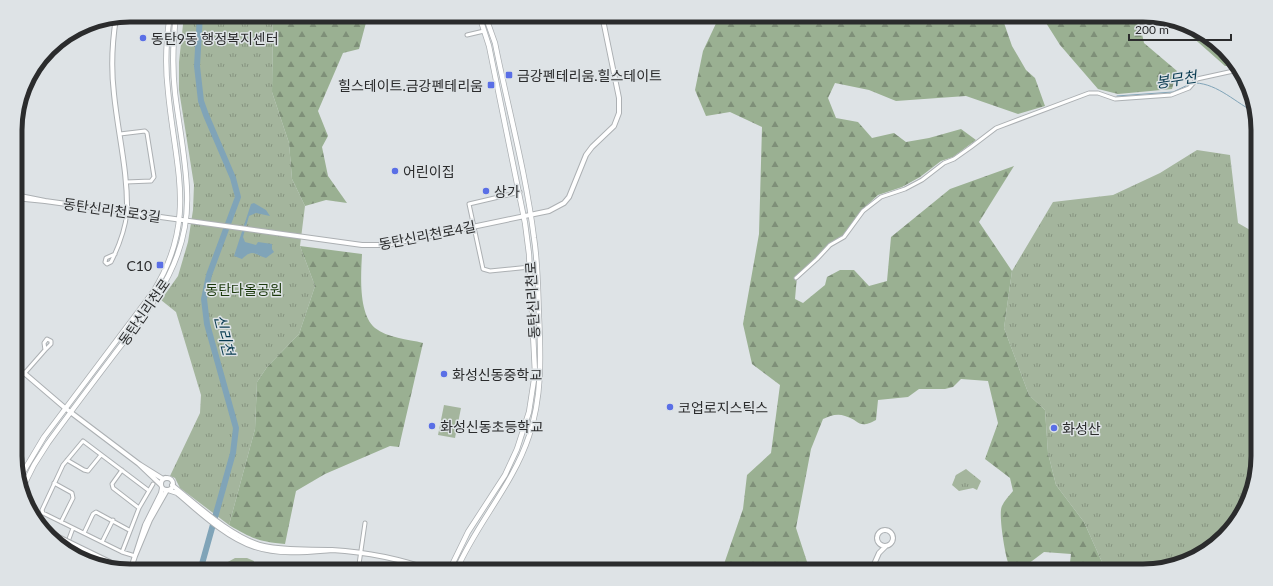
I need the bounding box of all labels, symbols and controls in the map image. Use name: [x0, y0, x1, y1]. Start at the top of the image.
scale bar: [1129, 16, 1231, 42]
text: 200 m: [1135, 22, 1169, 37]
place label: 동탄9동 행정복지센터: [151, 30, 279, 47]
marker: 동탄9동 행정복지센터: [138, 33, 148, 43]
place label: 금강펜테리움.힐스테이트: [517, 67, 662, 84]
water label: 봉무천: [1154, 67, 1200, 91]
marker: 금강펜테리움.힐스테이트: [504, 70, 514, 80]
place label: 힐스테이트.금강펜테리움: [338, 77, 483, 94]
marker: 힐스테이트.금강펜테리움: [486, 80, 496, 90]
place label: 어린이집: [403, 163, 455, 180]
marker: 어린이집: [390, 166, 400, 176]
place label: 상가: [494, 183, 520, 200]
marker: 상가: [481, 186, 491, 196]
street label: 동탄신리천로3길: [62, 195, 162, 225]
street label: 동탄신리천로4길: [377, 217, 477, 253]
place label: C10: [126, 257, 152, 274]
marker: C10: [155, 260, 165, 270]
street label: 동탄신리천로: [521, 261, 543, 339]
street label: 동탄신리천로: [115, 275, 173, 349]
park label: 동탄다올공원: [205, 281, 283, 298]
water label: 신리천: [211, 313, 239, 359]
place label: 화성신동중학교: [452, 366, 542, 383]
marker: 화성신동중학교: [439, 369, 449, 379]
place label: 코업로지스틱스: [678, 399, 768, 416]
marker: 코업로지스틱스: [665, 402, 675, 412]
place label: 화성신동초등학교: [440, 418, 543, 435]
place label: 화성산: [1062, 420, 1101, 437]
marker: 화성신동초등학교: [427, 421, 437, 431]
marker: 화성산: [1049, 423, 1059, 433]

